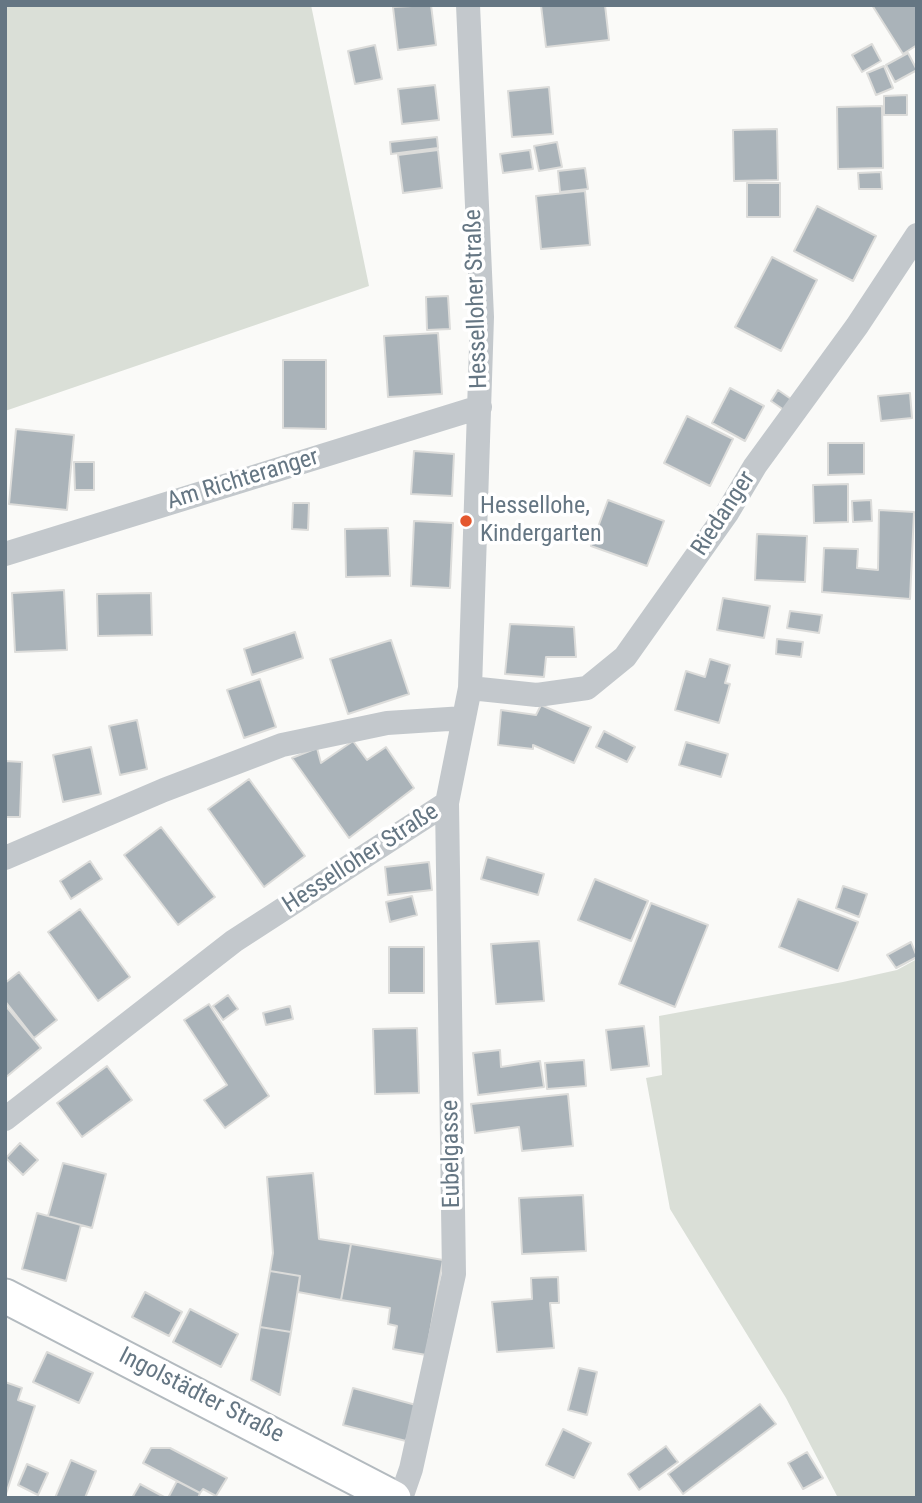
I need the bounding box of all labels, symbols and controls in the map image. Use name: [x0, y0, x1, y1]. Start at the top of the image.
street label: Hesselloher Straße: [459, 209, 495, 389]
street label: Am Richteranger: [164, 443, 322, 517]
street label: Riedanger: [686, 466, 762, 562]
place label: Hessellohe, Kindergarten: [480, 493, 602, 549]
marker: Hessellohe, Kindergarten: [458, 513, 474, 529]
street label: Hesselloher Straße: [278, 798, 444, 920]
street label: Eubelgasse: [437, 1100, 467, 1208]
street label: Ingolstädter Straße: [114, 1342, 288, 1450]

